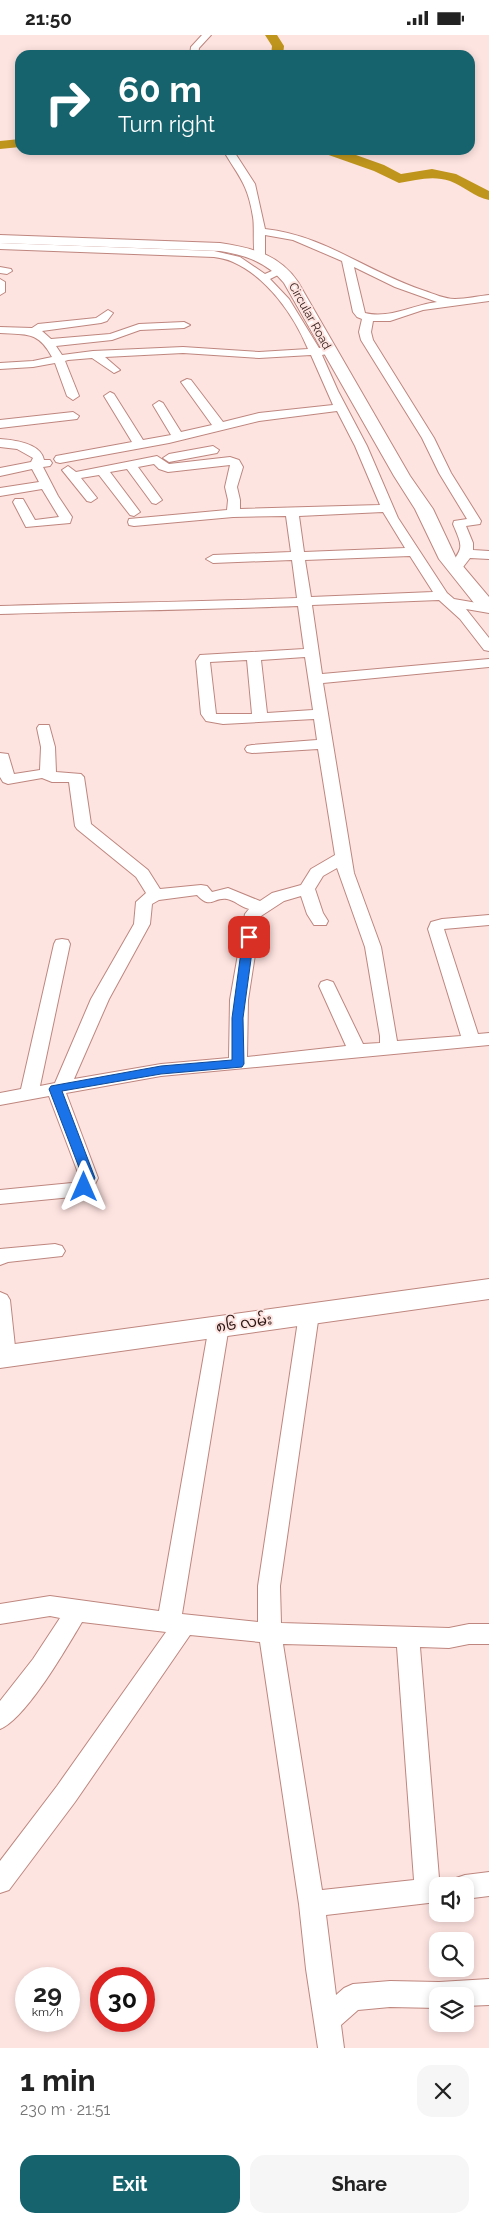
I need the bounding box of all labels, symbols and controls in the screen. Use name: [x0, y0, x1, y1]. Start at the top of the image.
text: 21:50: [25, 7, 72, 29]
text: 60 m: [118, 69, 202, 110]
icon: right: [35, 70, 100, 135]
text: Turn right: [118, 111, 215, 137]
street label: Circular Road: [286, 280, 334, 352]
pin: [228, 916, 270, 958]
icon: arrive: [235, 923, 263, 951]
position arrow: [57, 1160, 109, 1212]
street label: ၈၆ လမ်း: [215, 1309, 273, 1336]
map controls: [429, 1877, 474, 2032]
button: sound: [429, 1877, 474, 1922]
button: search: [429, 1932, 474, 1977]
speed limit sign: 30: [90, 1967, 155, 2032]
text: 29: [33, 1978, 62, 2008]
button: layers: [429, 1987, 474, 2032]
text: km/h: [32, 2005, 63, 2019]
text: 1 min: [20, 2063, 96, 2098]
button: close: [417, 2065, 469, 2117]
text: 230 m · 21:51: [20, 2100, 110, 2119]
button: Exit: [20, 2155, 240, 2213]
button: Share: [250, 2155, 469, 2213]

